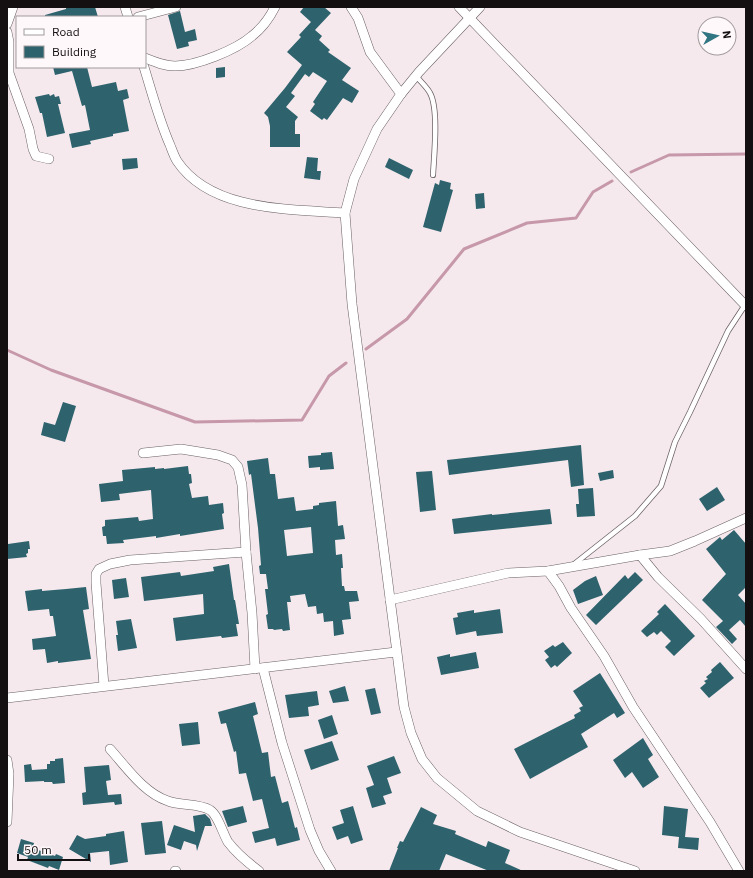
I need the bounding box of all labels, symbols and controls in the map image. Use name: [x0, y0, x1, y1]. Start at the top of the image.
legend: [16, 16, 146, 68]
north arrow: [697, 16, 737, 56]
text: Road: [52, 24, 80, 39]
text: N: [719, 30, 734, 40]
text: Building: [52, 44, 97, 59]
scale bar: [18, 836, 89, 862]
text: 50 m: [24, 842, 52, 857]

